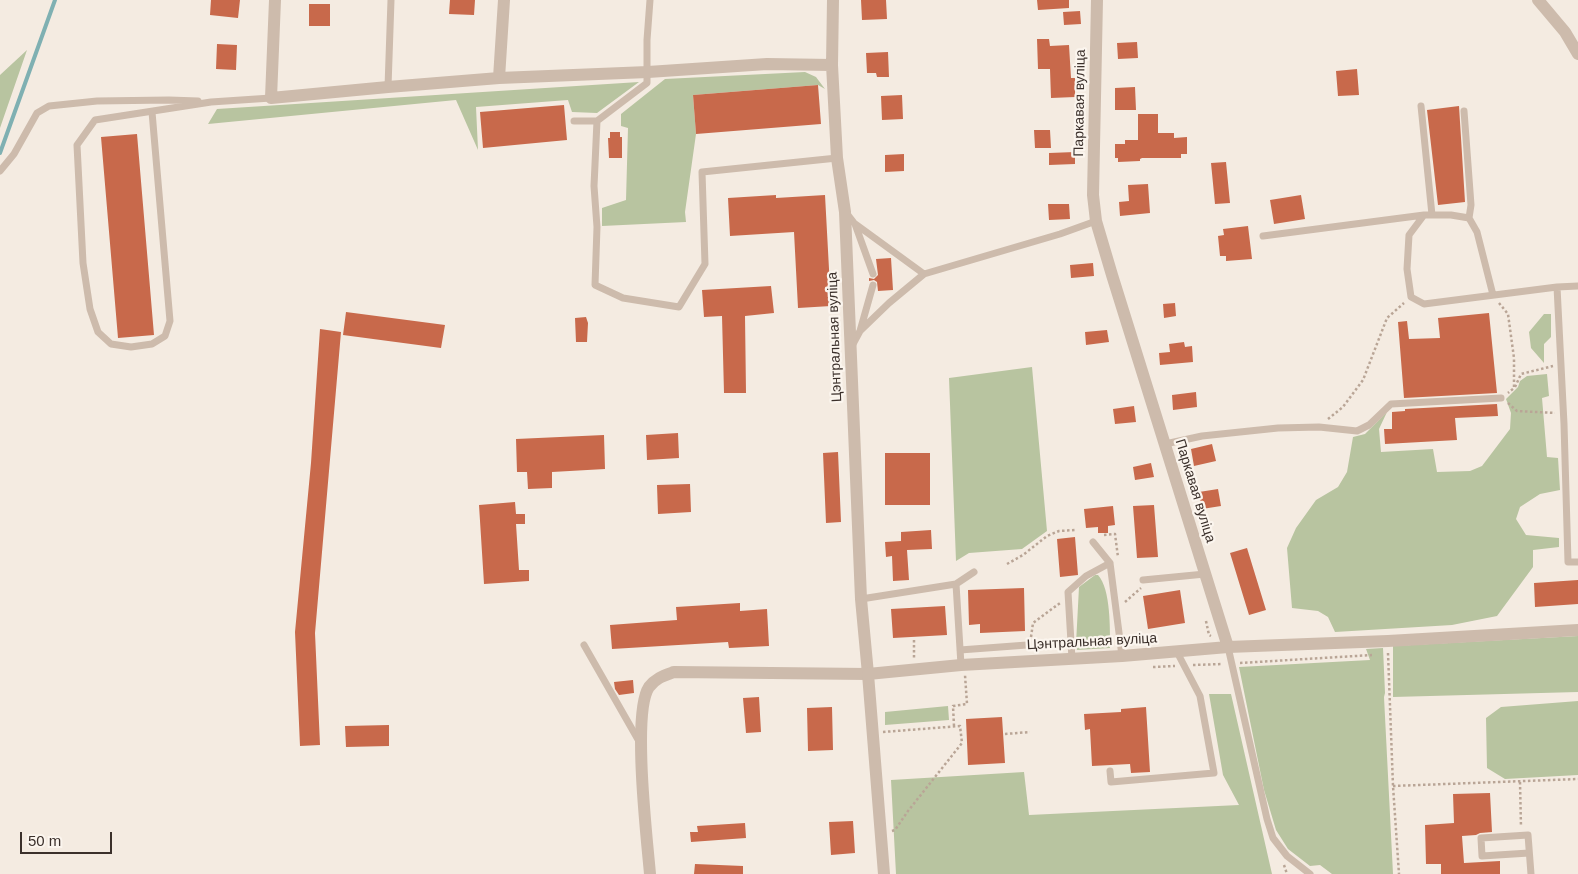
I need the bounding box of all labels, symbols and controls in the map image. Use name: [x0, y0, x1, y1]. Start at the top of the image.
street label: Паркавая вуліца: [1071, 49, 1089, 157]
street label: Цэнтральная вуліца: [824, 271, 846, 403]
street label: Паркавая вуліца: [1171, 437, 1219, 545]
street label: Цэнтральная вуліца: [1026, 630, 1158, 654]
scale bar: [22, 822, 115, 854]
text: 50 m: [28, 832, 61, 849]

